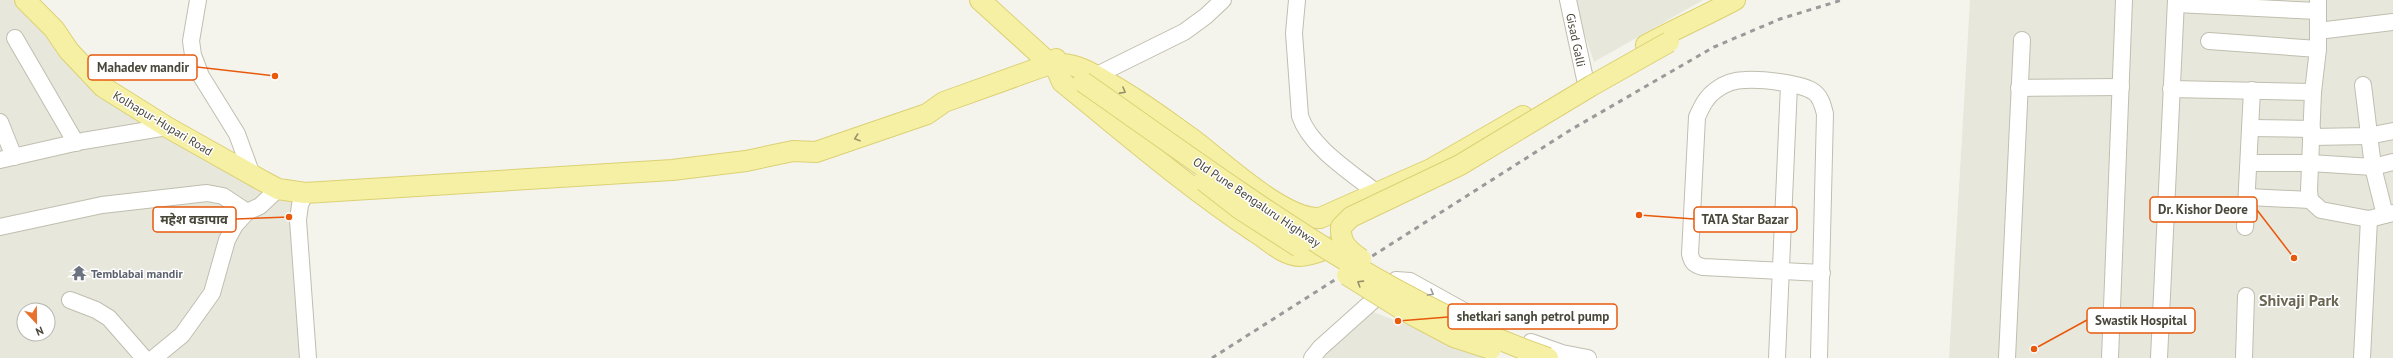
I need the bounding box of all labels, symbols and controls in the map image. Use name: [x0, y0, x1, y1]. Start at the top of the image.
street label: Gisad Galli: [1563, 12, 1589, 68]
callout: Mahadev mandir: [88, 55, 197, 80]
text: Mahadev mandir: [97, 59, 189, 76]
one-way arrow: [1119, 86, 1126, 93]
street label: Kolhapur-Hupari Road: [111, 87, 215, 159]
one-way arrow: [853, 133, 860, 142]
street label: Old Pune Bengaluru Highway: [1190, 154, 1324, 251]
callout: Dr. Kishor Deore: [2150, 197, 2257, 222]
text: Dr. Kishor Deore: [2158, 201, 2248, 218]
callout: महेश वडापाव: [153, 207, 236, 232]
callout: TATA Star Bazar: [1694, 207, 1797, 232]
text: महेश वडापाव: [160, 211, 229, 228]
text: TATA Star Bazar: [1702, 211, 1789, 228]
temple icon: Temblabai mandir: [70, 264, 88, 282]
place label: Temblabai mandir: [91, 266, 183, 281]
one-way arrow: [1357, 280, 1364, 288]
one-way arrow: [1427, 288, 1434, 295]
district label: Shivaji Park: [2259, 290, 2339, 310]
north arrow: [16, 302, 56, 342]
callout: shetkari sangh petrol pump: [1448, 304, 1617, 329]
text: shetkari sangh petrol pump: [1457, 308, 1609, 325]
callout: Swastik Hospital: [2087, 308, 2195, 333]
text: Swastik Hospital: [2095, 312, 2187, 329]
text: N: [34, 323, 46, 339]

